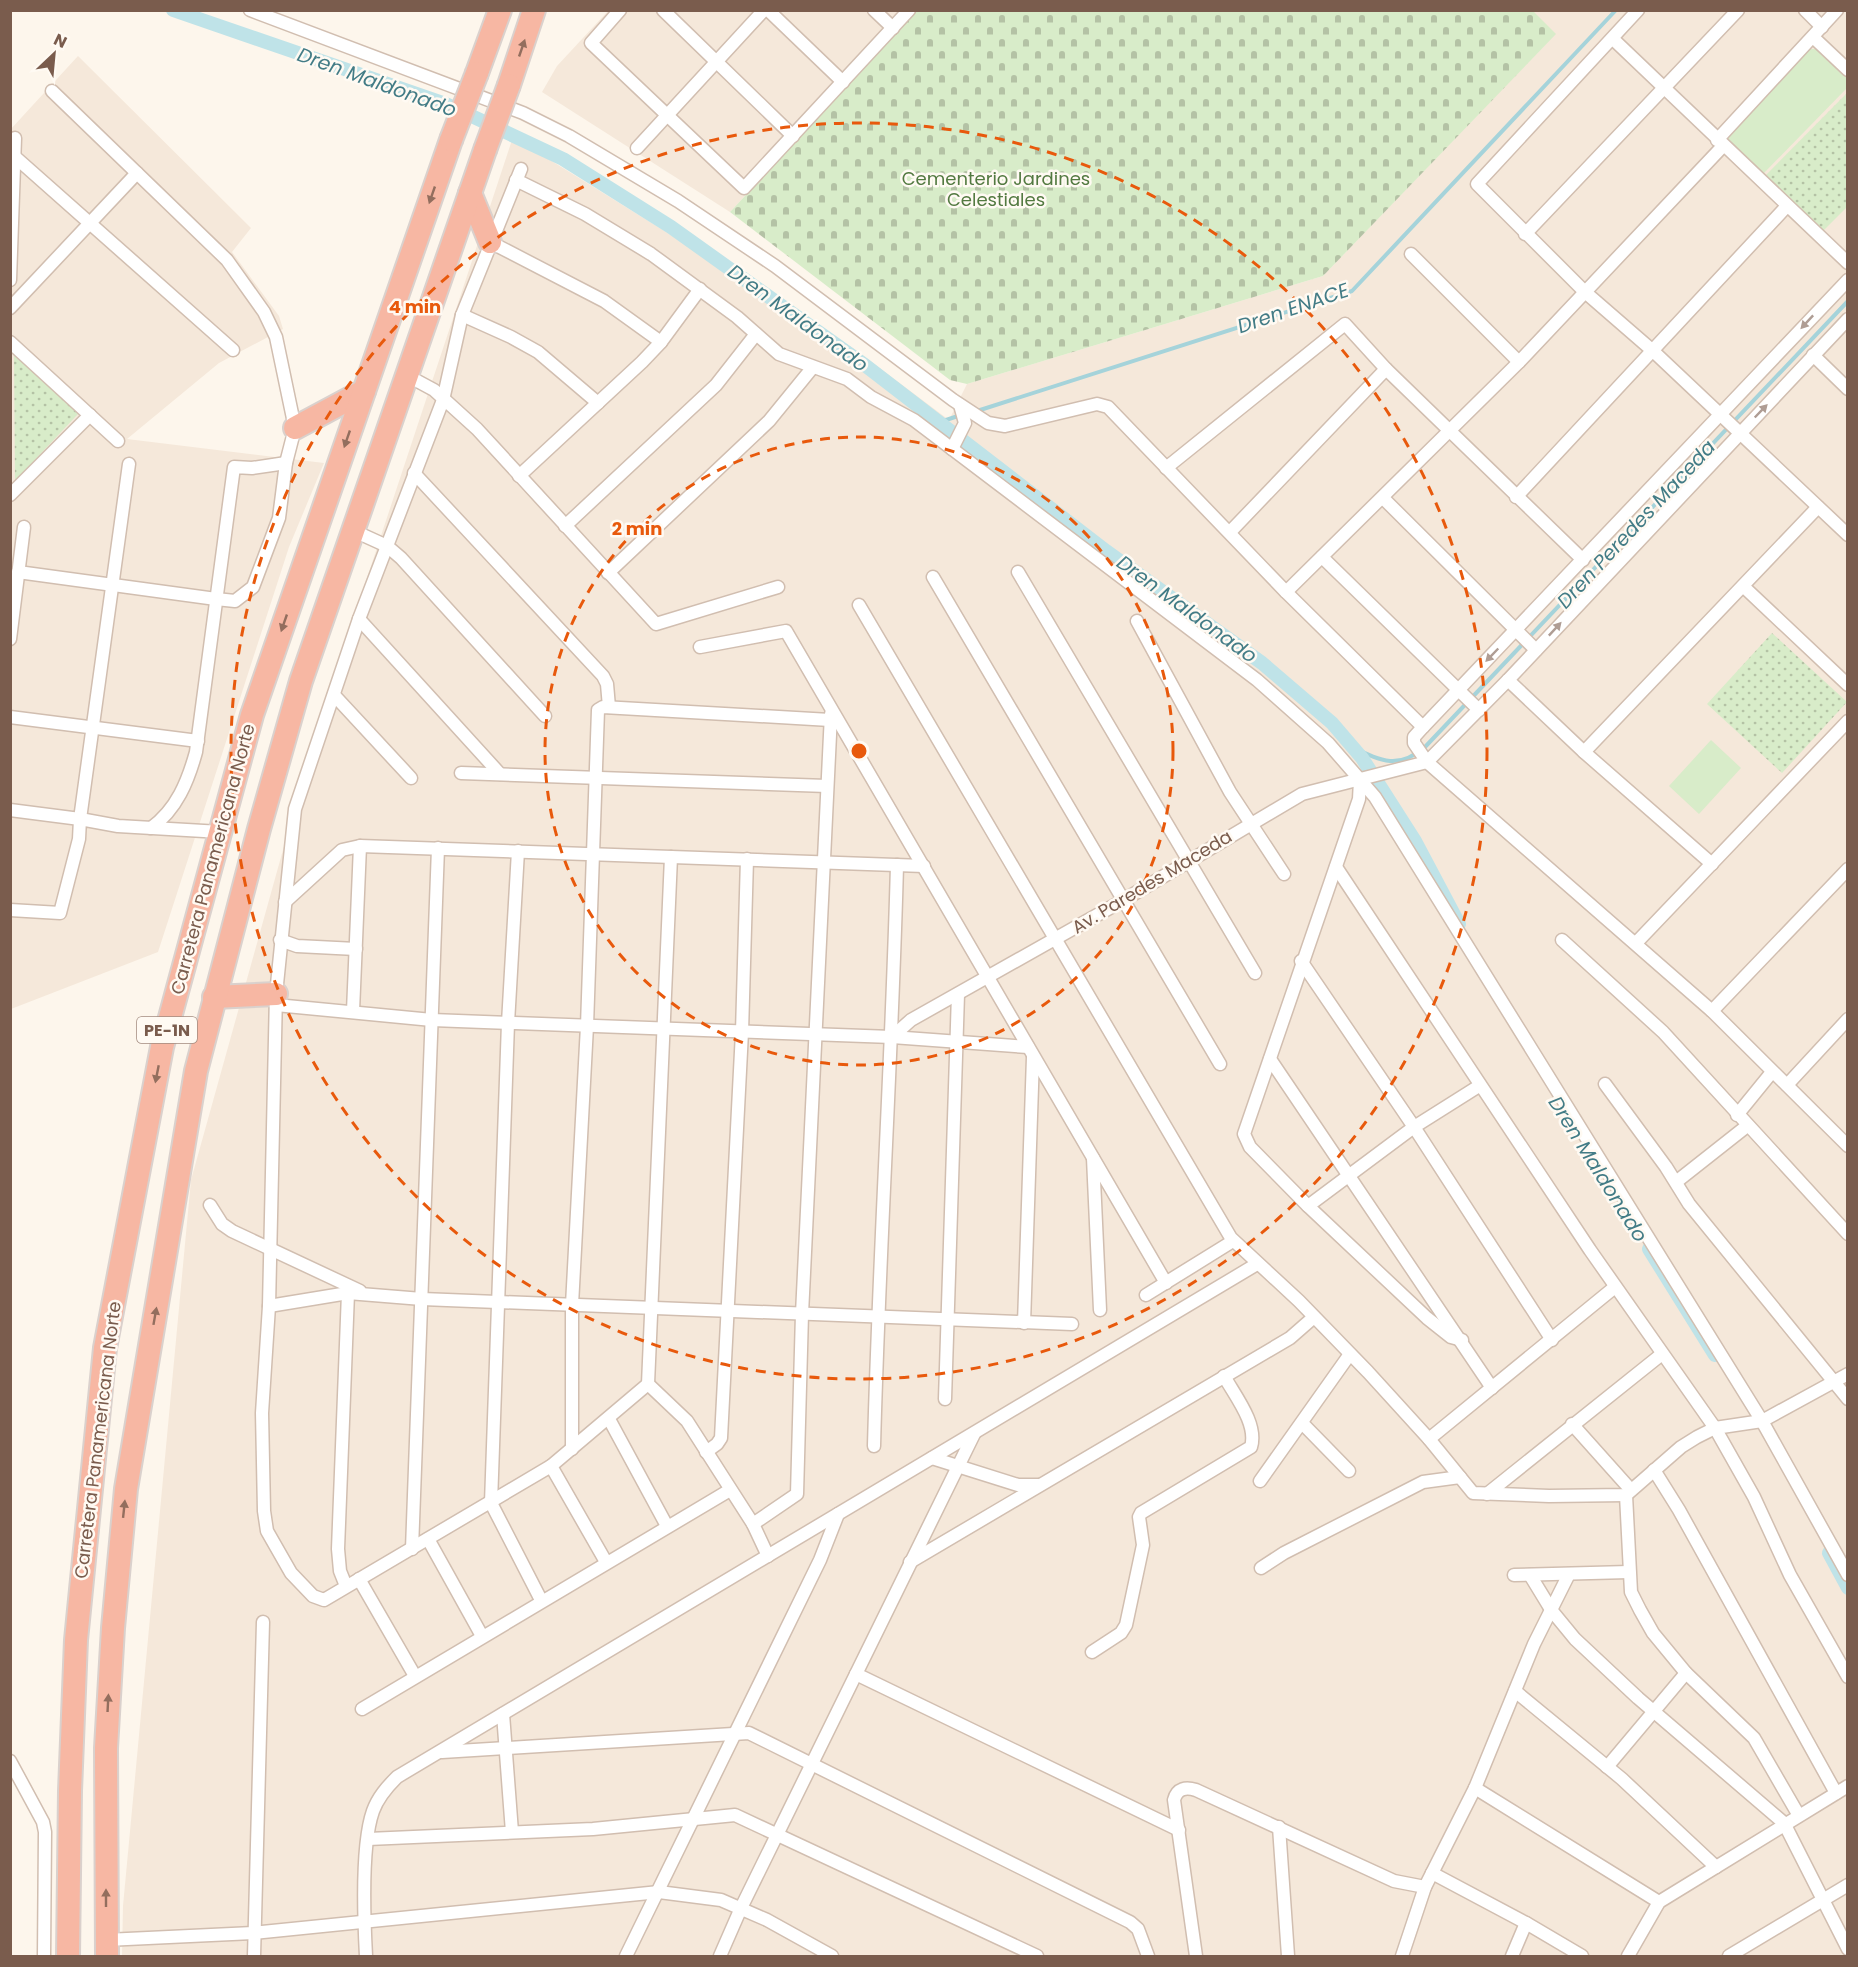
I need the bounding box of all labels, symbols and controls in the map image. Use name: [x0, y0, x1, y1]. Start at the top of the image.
north arrow: [24, 24, 84, 84]
text: N: [50, 28, 71, 54]
one-way arrow: [517, 39, 527, 57]
water label: Dren Maldonado: [294, 40, 460, 124]
park label: Cementerio Jardines Celestiales: [902, 166, 1090, 212]
one-way arrow: [427, 186, 436, 204]
water label: Dren Maldonado: [722, 257, 874, 379]
water label: Dren ENACE: [1233, 276, 1353, 340]
text: 4 min: [389, 294, 441, 319]
one-way arrow: [1801, 315, 1815, 329]
one-way arrow: [1753, 404, 1767, 418]
one-way arrow: [342, 430, 352, 448]
water label: Dren Peredes Maceda: [1550, 434, 1722, 614]
text: 2 min: [612, 516, 662, 541]
water label: Dren Maldonado: [1111, 548, 1263, 670]
one-way arrow: [278, 615, 288, 633]
one-way arrow: [1548, 622, 1561, 637]
one-way arrow: [1485, 648, 1499, 662]
street label: Carretera Panamericana Norte: [164, 721, 261, 997]
centre of rings: [849, 741, 869, 761]
street label: Av. Paredes Maceda: [1067, 824, 1237, 939]
road number: PE-1N: [137, 1017, 197, 1043]
one-way arrow: [152, 1064, 161, 1083]
water label: Dren Maldonado: [1542, 1091, 1654, 1247]
street label: Carretera Panamericana Norte: [68, 1300, 127, 1580]
one-way arrow: [151, 1307, 160, 1326]
one-way arrow: [119, 1499, 129, 1518]
one-way arrow: [104, 1694, 113, 1713]
one-way arrow: [101, 1889, 111, 1908]

